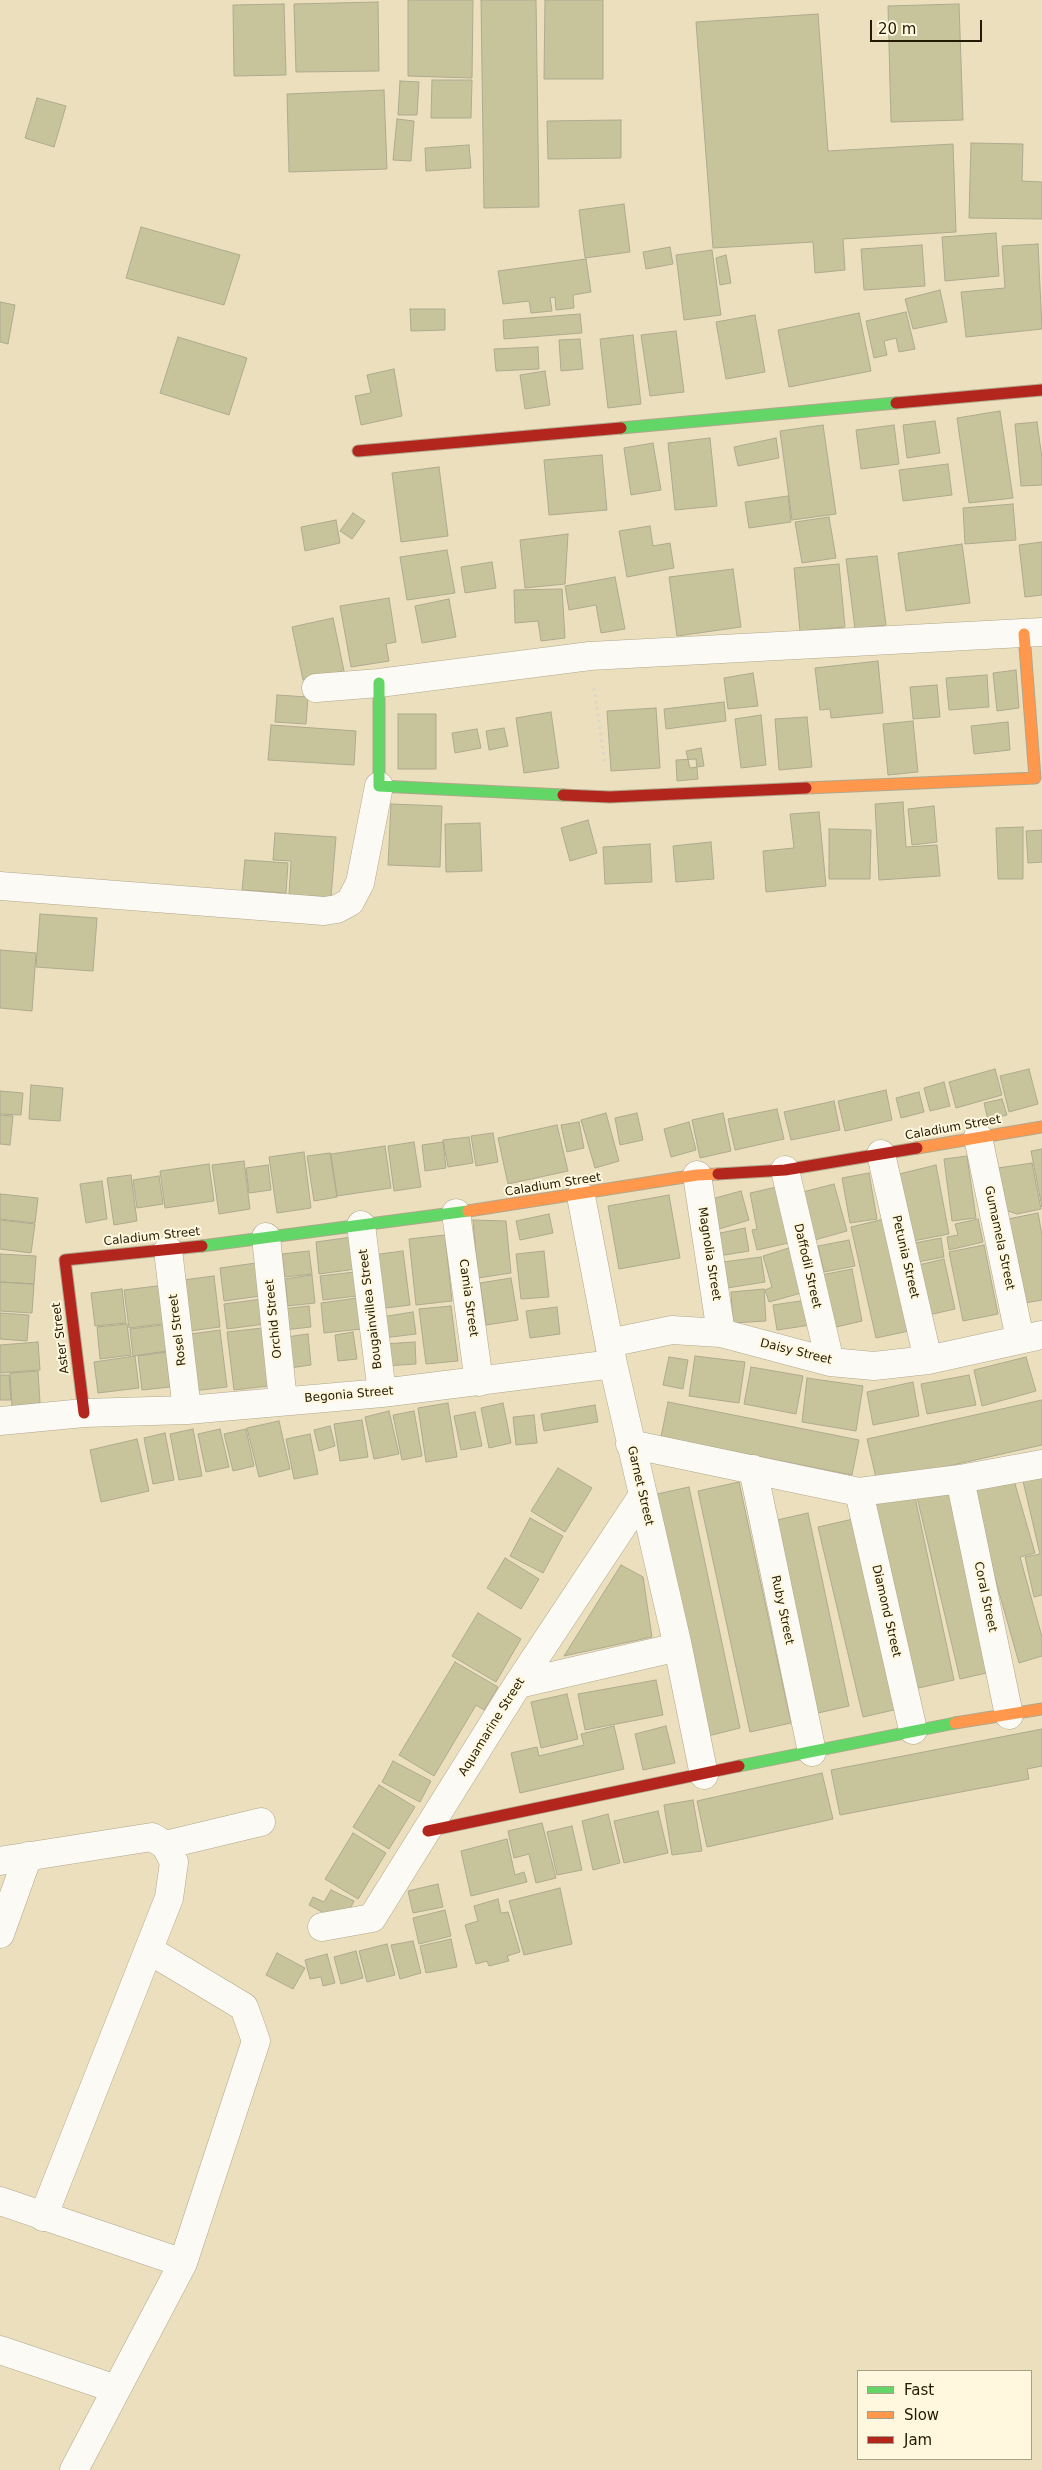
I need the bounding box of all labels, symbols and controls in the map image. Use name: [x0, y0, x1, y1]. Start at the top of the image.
scale bar: [872, 10, 984, 42]
text: 20 m: [878, 20, 916, 38]
street label: Caladium Street: [904, 1112, 1002, 1144]
street label: Caladium Street: [504, 1170, 602, 1200]
street label: Gumamela Street: [981, 1185, 1017, 1291]
street label: Magnolia Street: [694, 1206, 724, 1302]
street label: Petunia Street: [888, 1214, 922, 1300]
street label: Daffodil Street: [790, 1222, 824, 1310]
street label: Caladium Street: [103, 1225, 201, 1249]
street label: Bougainvillea Street: [356, 1248, 386, 1370]
street label: Camia Street: [455, 1258, 481, 1338]
street label: Orchid Street: [263, 1279, 285, 1359]
street label: Rosel Street: [166, 1293, 190, 1367]
street label: Aster Street: [49, 1302, 73, 1374]
street label: Daisy Street: [759, 1336, 833, 1368]
street label: Begonia Street: [304, 1384, 394, 1406]
street label: Garnet Street: [624, 1445, 656, 1527]
street label: Coral Street: [971, 1560, 999, 1634]
street label: Diamond Street: [868, 1563, 904, 1659]
street label: Ruby Street: [768, 1574, 796, 1646]
street label: Aquamarine Street: [456, 1675, 528, 1779]
legend: [857, 2370, 1032, 2460]
text: Fast: [904, 2381, 934, 2399]
text: Slow: [904, 2406, 939, 2424]
text: Jam: [904, 2431, 932, 2449]

